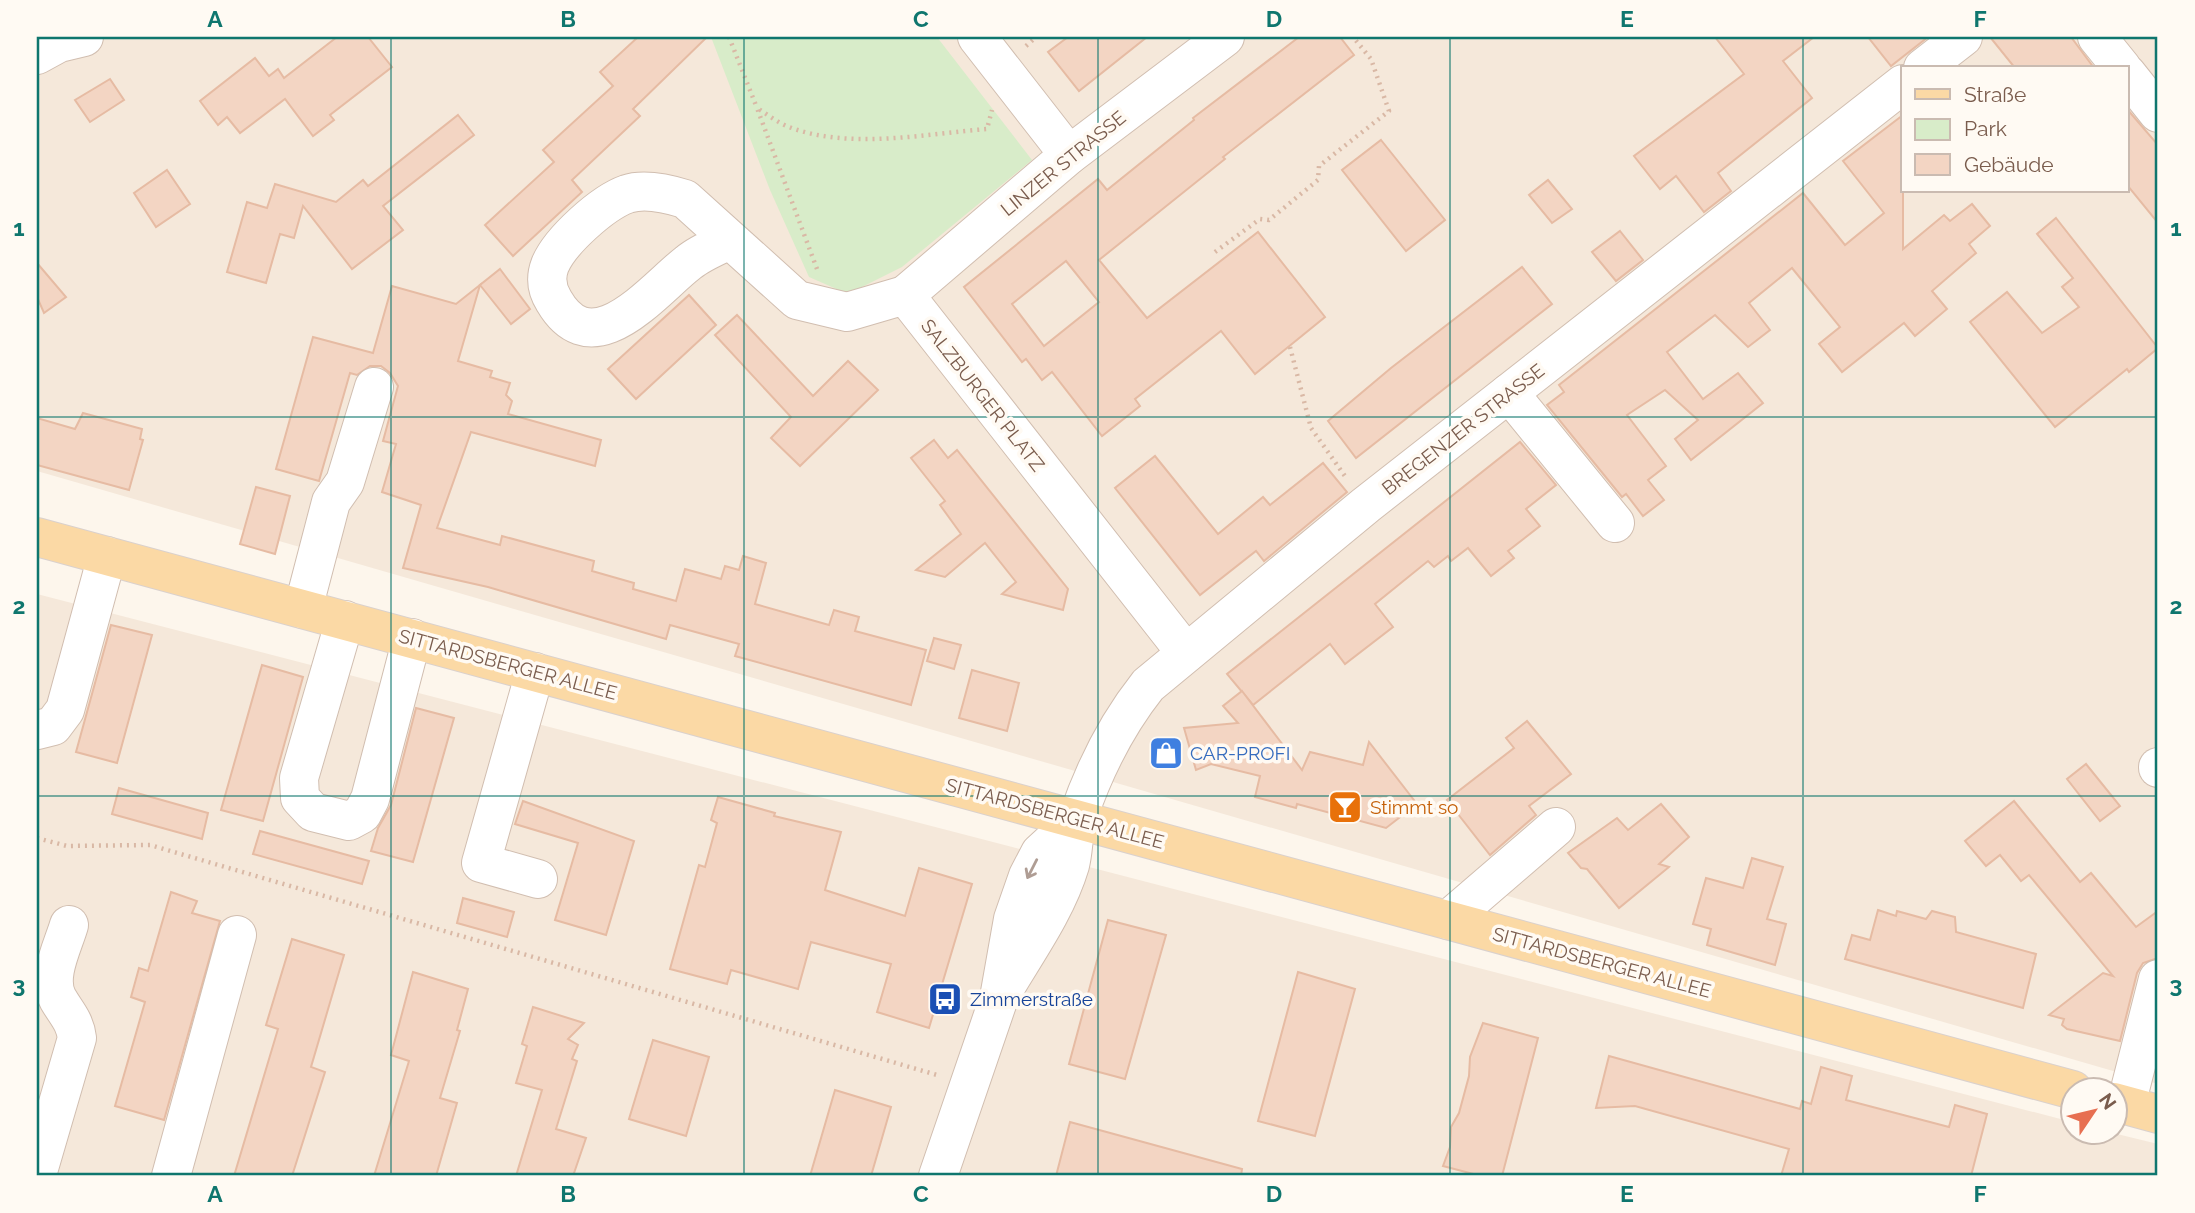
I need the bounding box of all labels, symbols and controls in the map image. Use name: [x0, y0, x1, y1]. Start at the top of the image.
text: A: [207, 5, 223, 32]
text: B: [560, 5, 576, 32]
text: C: [913, 5, 929, 32]
text: D: [1266, 5, 1282, 32]
text: E: [1620, 5, 1634, 32]
text: F: [1973, 5, 1987, 32]
legend: [1901, 66, 2128, 192]
text: Straße: [1964, 82, 2026, 107]
street label: LINZER STRASSE: [996, 106, 1130, 220]
text: Park: [1964, 116, 2007, 141]
text: Gebäude: [1964, 152, 2054, 177]
text: 1: [13, 214, 25, 241]
text: 1: [2170, 214, 2182, 241]
street label: SALZBURGER PLATZ: [917, 315, 1049, 475]
street label: BREGENZER STRASSE: [1378, 359, 1548, 499]
text: 2: [13, 592, 25, 619]
text: 2: [2170, 592, 2182, 619]
street label: SITTARDSBERGER ALLEE: [396, 624, 620, 704]
shop icon: CAR-PROFI: [1147, 734, 1185, 772]
place label: CAR-PROFI: [1190, 742, 1291, 764]
street label: SITTARDSBERGER ALLEE: [943, 773, 1167, 853]
bar icon: Stimmt so: [1326, 788, 1364, 826]
place label: Stimmt so: [1370, 796, 1458, 818]
one-way arrow: [1024, 858, 1038, 879]
street label: SITTARDSBERGER ALLEE: [1490, 922, 1714, 1002]
text: 3: [13, 971, 25, 998]
text: 3: [2170, 971, 2182, 998]
bus stop icon: Zimmerstraße: [926, 980, 964, 1018]
place label: Zimmerstraße: [970, 988, 1093, 1010]
north arrow: [2058, 1076, 2128, 1146]
text: N: [2095, 1089, 2121, 1113]
text: A: [207, 1180, 223, 1207]
text: B: [560, 1180, 576, 1207]
text: C: [913, 1180, 929, 1207]
text: D: [1266, 1180, 1282, 1207]
text: E: [1620, 1180, 1634, 1207]
text: F: [1973, 1180, 1987, 1207]

